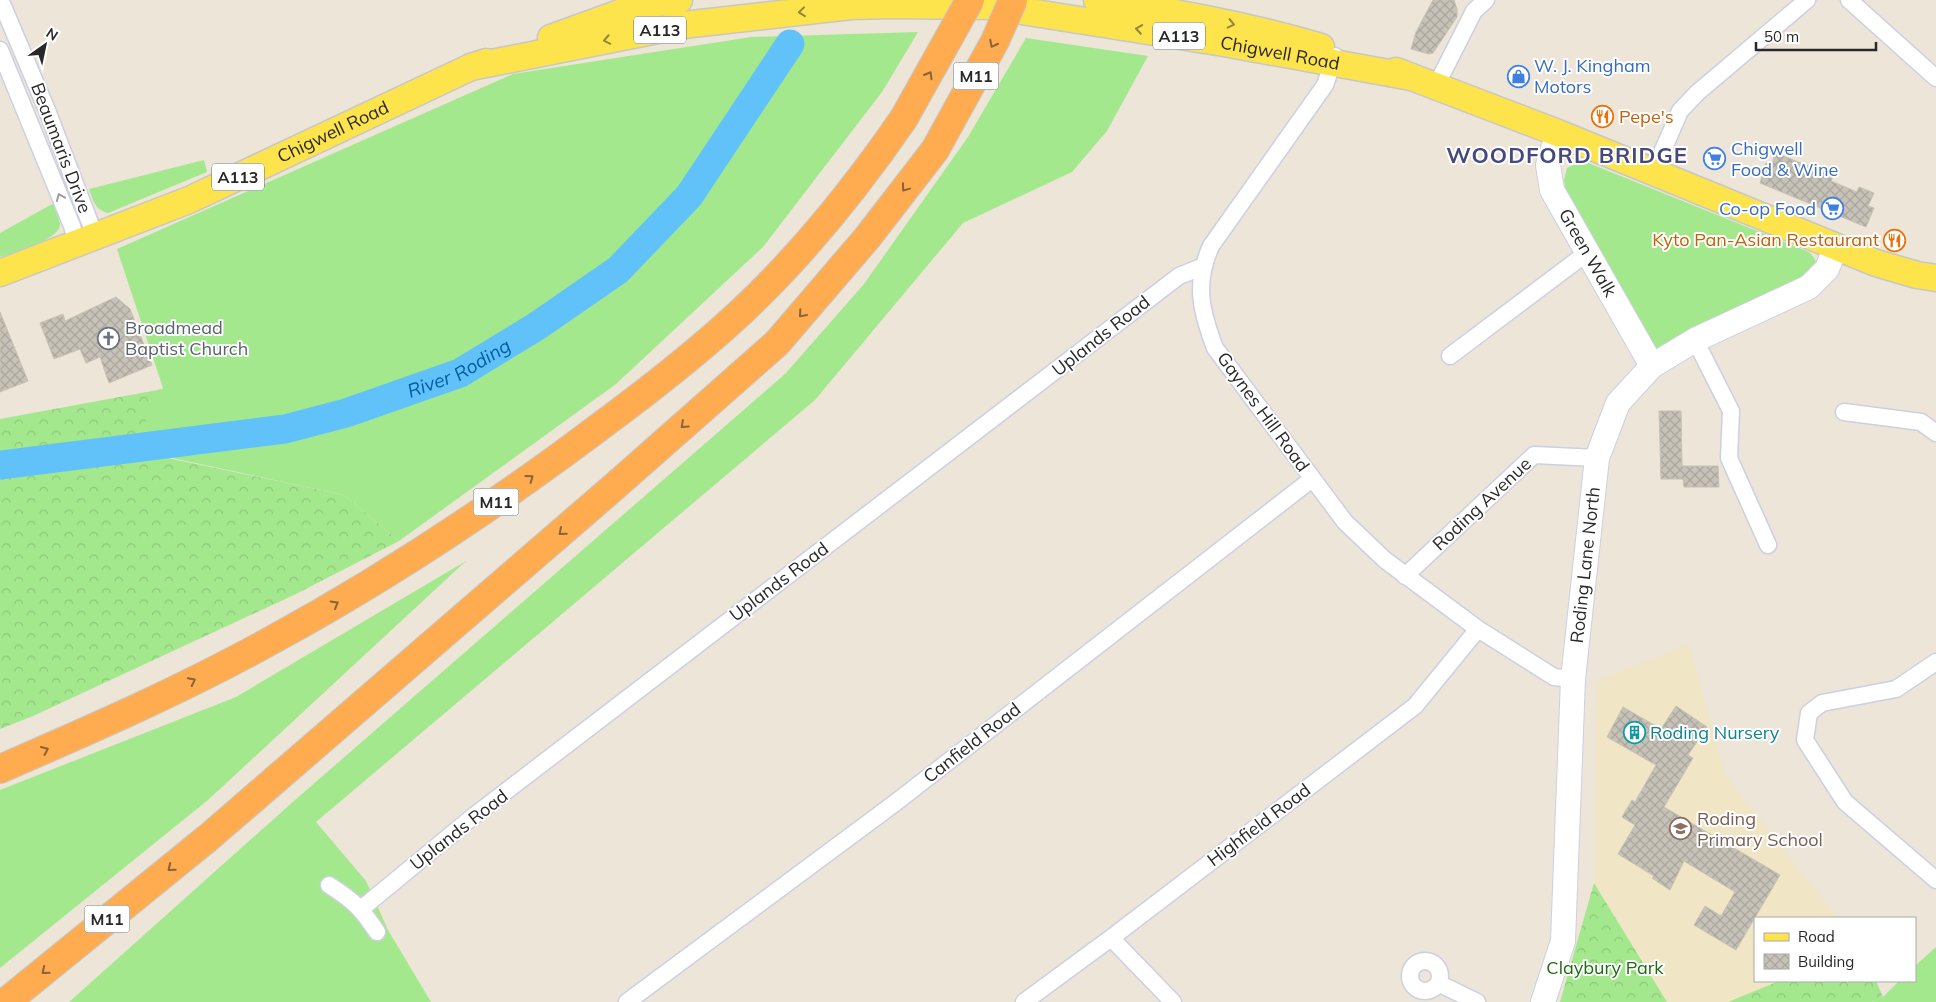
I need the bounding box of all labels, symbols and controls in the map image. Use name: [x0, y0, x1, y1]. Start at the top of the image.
one-way arrow: [798, 6, 806, 17]
road number: A113: [634, 16, 686, 44]
one-way arrow: [1226, 18, 1235, 29]
north arrow: [20, 20, 70, 70]
scale bar: [1756, 20, 1876, 52]
road number: A113: [1153, 22, 1205, 50]
text: N: [43, 24, 61, 45]
one-way arrow: [1135, 25, 1143, 35]
text: 50 m: [1764, 27, 1799, 46]
street label: Chigwell Road: [1219, 31, 1342, 75]
one-way arrow: [603, 35, 611, 45]
one-way arrow: [989, 39, 999, 48]
place label: W. J. Kingham Motors: [1534, 54, 1651, 98]
road number: M11: [954, 62, 998, 90]
shop icon: W. J. Kingham Motors: [1506, 64, 1530, 88]
one-way arrow: [922, 72, 932, 81]
street label: Beaumaris Drive: [26, 79, 97, 216]
street label: Chigwell Road: [273, 95, 392, 168]
restaurant icon: Pepe's: [1591, 105, 1615, 129]
place label: Pepe's: [1619, 105, 1674, 128]
place label: Chigwell Food & Wine: [1731, 137, 1838, 181]
district label: WOODFORD BRIDGE: [1446, 141, 1688, 169]
supermarket icon: Chigwell Food & Wine: [1703, 147, 1727, 171]
road number: A113: [212, 163, 264, 190]
one-way arrow: [902, 182, 911, 192]
one-way arrow: [56, 193, 66, 202]
place label: Co-op Food: [1719, 197, 1816, 220]
supermarket icon: Co-op Food: [1820, 197, 1844, 221]
street label: Green Walk: [1554, 204, 1623, 301]
place label: Kyto Pan-Asian Restaurant: [1652, 228, 1879, 251]
restaurant icon: Kyto Pan-Asian Restaurant: [1883, 228, 1907, 252]
street label: Uplands Road: [1047, 290, 1154, 381]
one-way arrow: [799, 308, 808, 317]
place label: Broadmead Baptist Church: [125, 316, 248, 360]
church icon: Broadmead Baptist Church: [97, 326, 121, 350]
water label: River Roding: [404, 333, 515, 403]
street label: Gaynes Hill Road: [1212, 347, 1315, 476]
one-way arrow: [681, 420, 690, 428]
street label: Roding Avenue: [1428, 452, 1536, 555]
one-way arrow: [524, 475, 534, 484]
street label: Roding Lane North: [1565, 486, 1605, 644]
road number: M11: [474, 488, 518, 516]
one-way arrow: [558, 527, 567, 536]
street label: Uplands Road: [725, 537, 833, 626]
one-way arrow: [329, 600, 338, 610]
one-way arrow: [187, 677, 196, 687]
street label: Canfield Road: [918, 697, 1025, 788]
building icon: Roding Nursery: [1622, 721, 1646, 745]
place label: Roding Nursery: [1650, 721, 1780, 744]
one-way arrow: [40, 745, 49, 756]
street label: Highfield Road: [1202, 778, 1315, 871]
street label: Uplands Road: [405, 784, 512, 875]
place label: Roding Primary School: [1697, 807, 1823, 851]
school or university icon: Roding Primary School: [1669, 817, 1693, 841]
one-way arrow: [168, 862, 177, 870]
road number: M11: [84, 906, 130, 932]
legend: [1754, 917, 1916, 982]
text: Road: [1798, 927, 1835, 946]
text: Building: [1798, 952, 1854, 971]
park label: Claybury Park: [1546, 956, 1664, 979]
one-way arrow: [42, 965, 51, 973]

